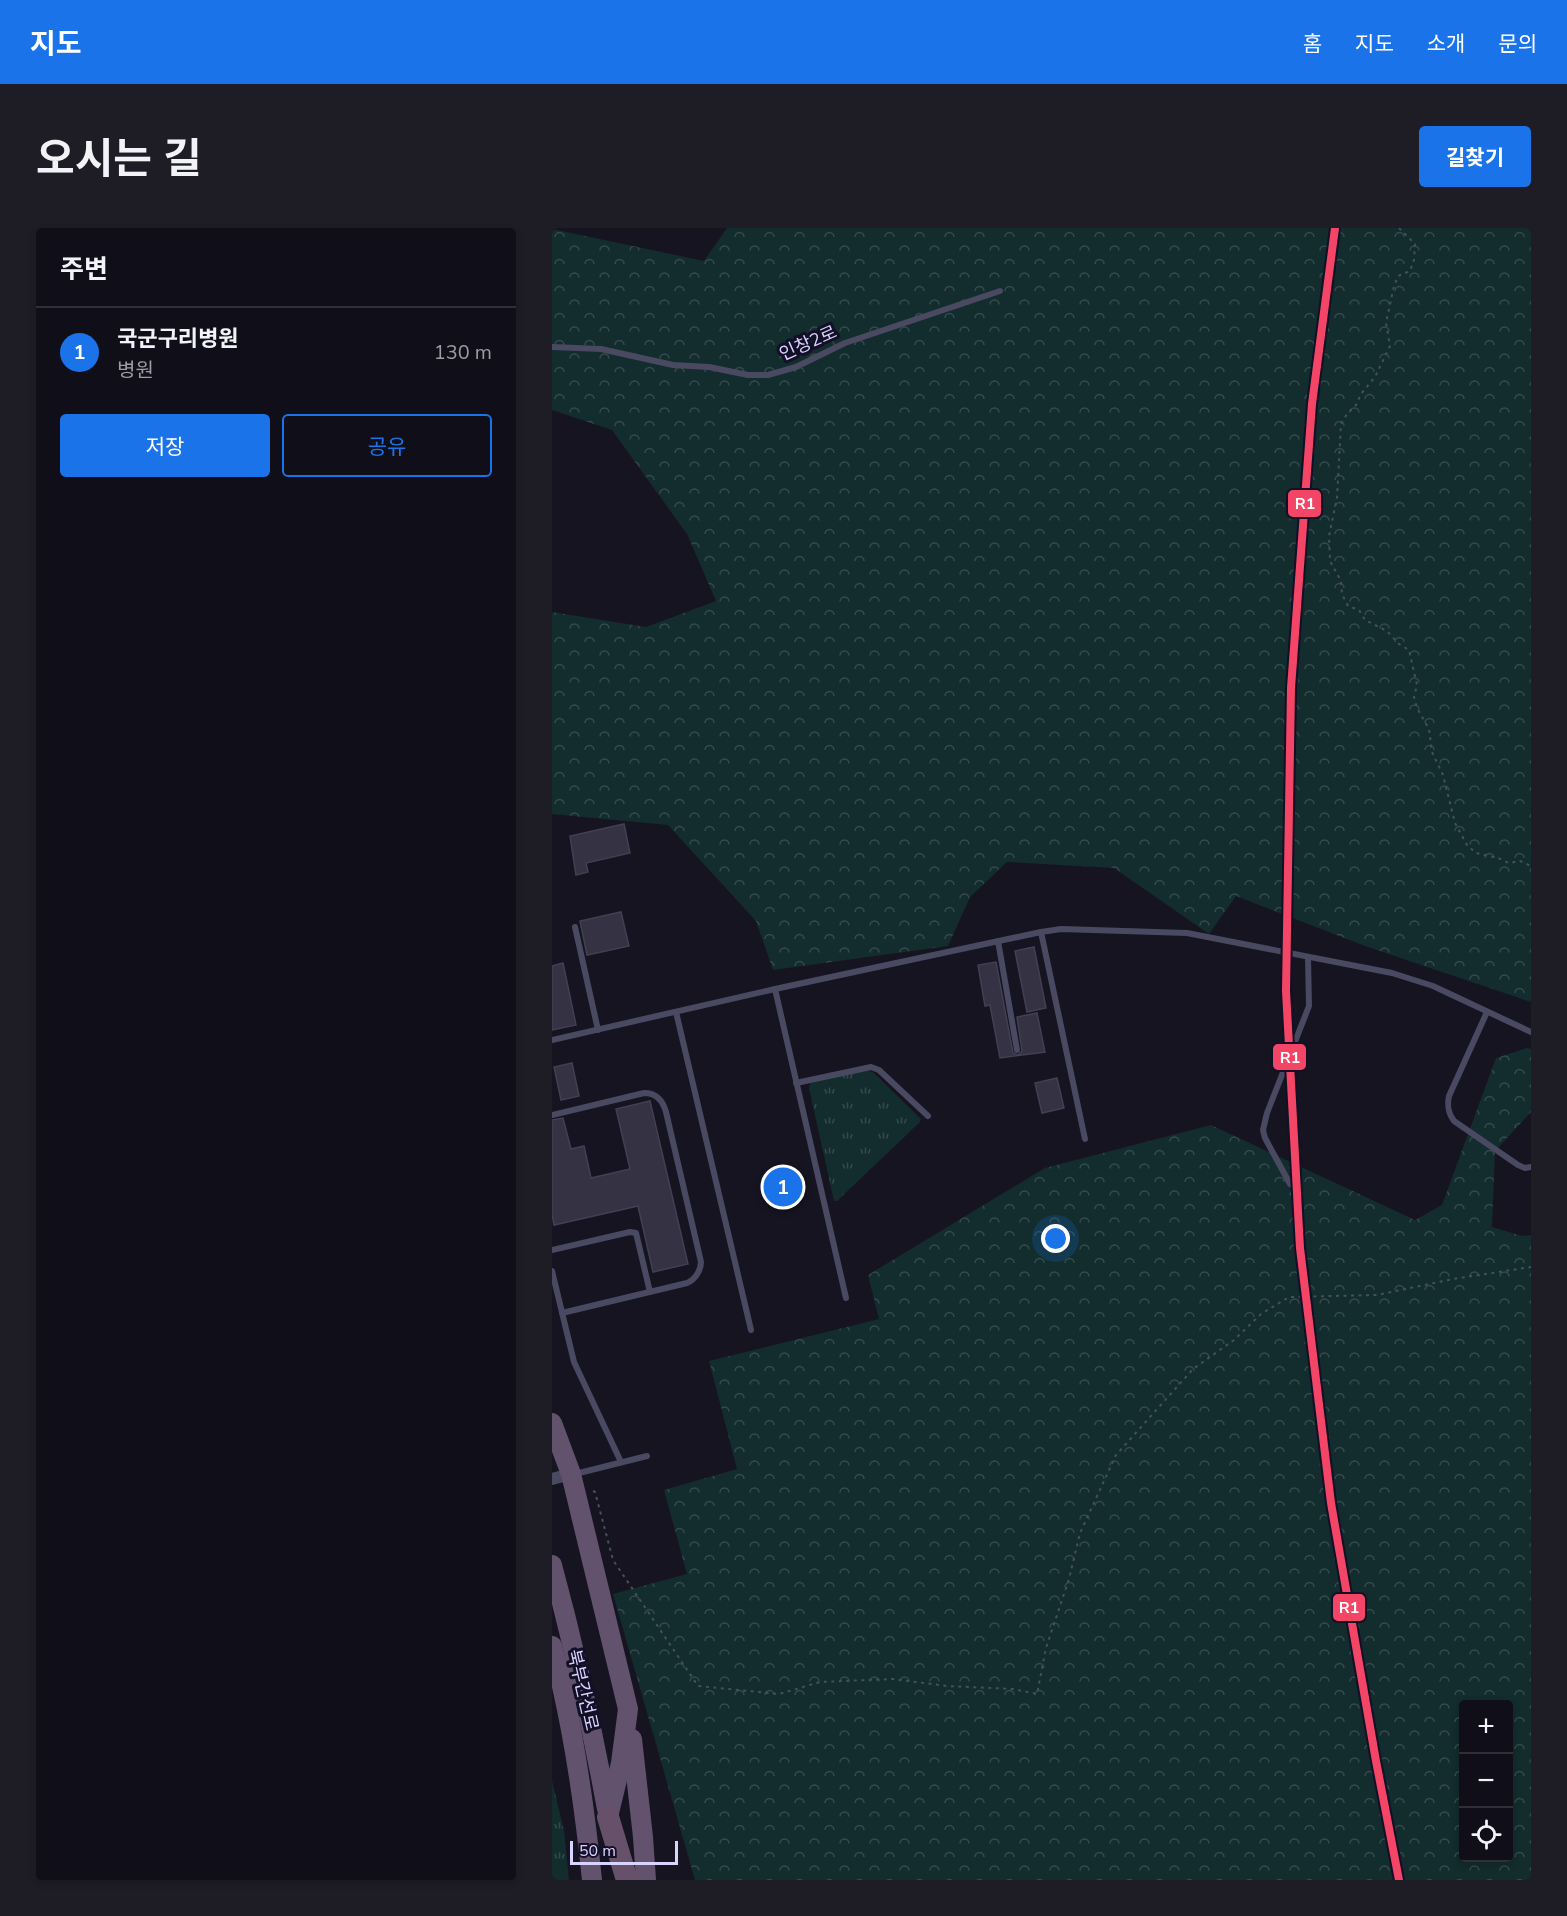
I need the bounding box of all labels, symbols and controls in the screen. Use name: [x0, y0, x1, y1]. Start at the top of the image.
text: 지도: [30, 25, 82, 63]
text: 홈: [1303, 30, 1322, 58]
text: 지도: [1355, 30, 1394, 58]
text: 소개: [1427, 30, 1465, 58]
text: 문의: [1498, 30, 1537, 58]
button: 길찾기: [1419, 126, 1531, 187]
text: 오시는 길: [36, 131, 202, 188]
text: 주변: [60, 252, 108, 287]
street label: 인창2로: [775, 320, 841, 366]
text: 국군구리병원: [117, 324, 238, 354]
text: 1: [74, 339, 86, 366]
text: 130 m: [434, 339, 492, 366]
text: 병원: [117, 357, 154, 384]
button: 저장: [60, 414, 270, 477]
button: 공유: [282, 414, 492, 477]
line badge: R1: [1287, 489, 1322, 518]
text: R1: [1295, 493, 1315, 515]
line badge: R1: [1272, 1043, 1307, 1071]
text: R1: [1280, 1047, 1300, 1069]
pin: 1: [764, 1164, 802, 1210]
your location: [1041, 1224, 1070, 1253]
line badge: R1: [1332, 1593, 1366, 1622]
text: R1: [1339, 1597, 1359, 1619]
street label: 북부간선로: [562, 1647, 604, 1733]
map controls: [1459, 1700, 1513, 1862]
button: +: [1459, 1700, 1513, 1754]
button: −: [1459, 1754, 1513, 1808]
button: locate: [1459, 1808, 1513, 1862]
scale bar: [570, 1838, 678, 1866]
text: 50 m: [579, 1840, 616, 1862]

